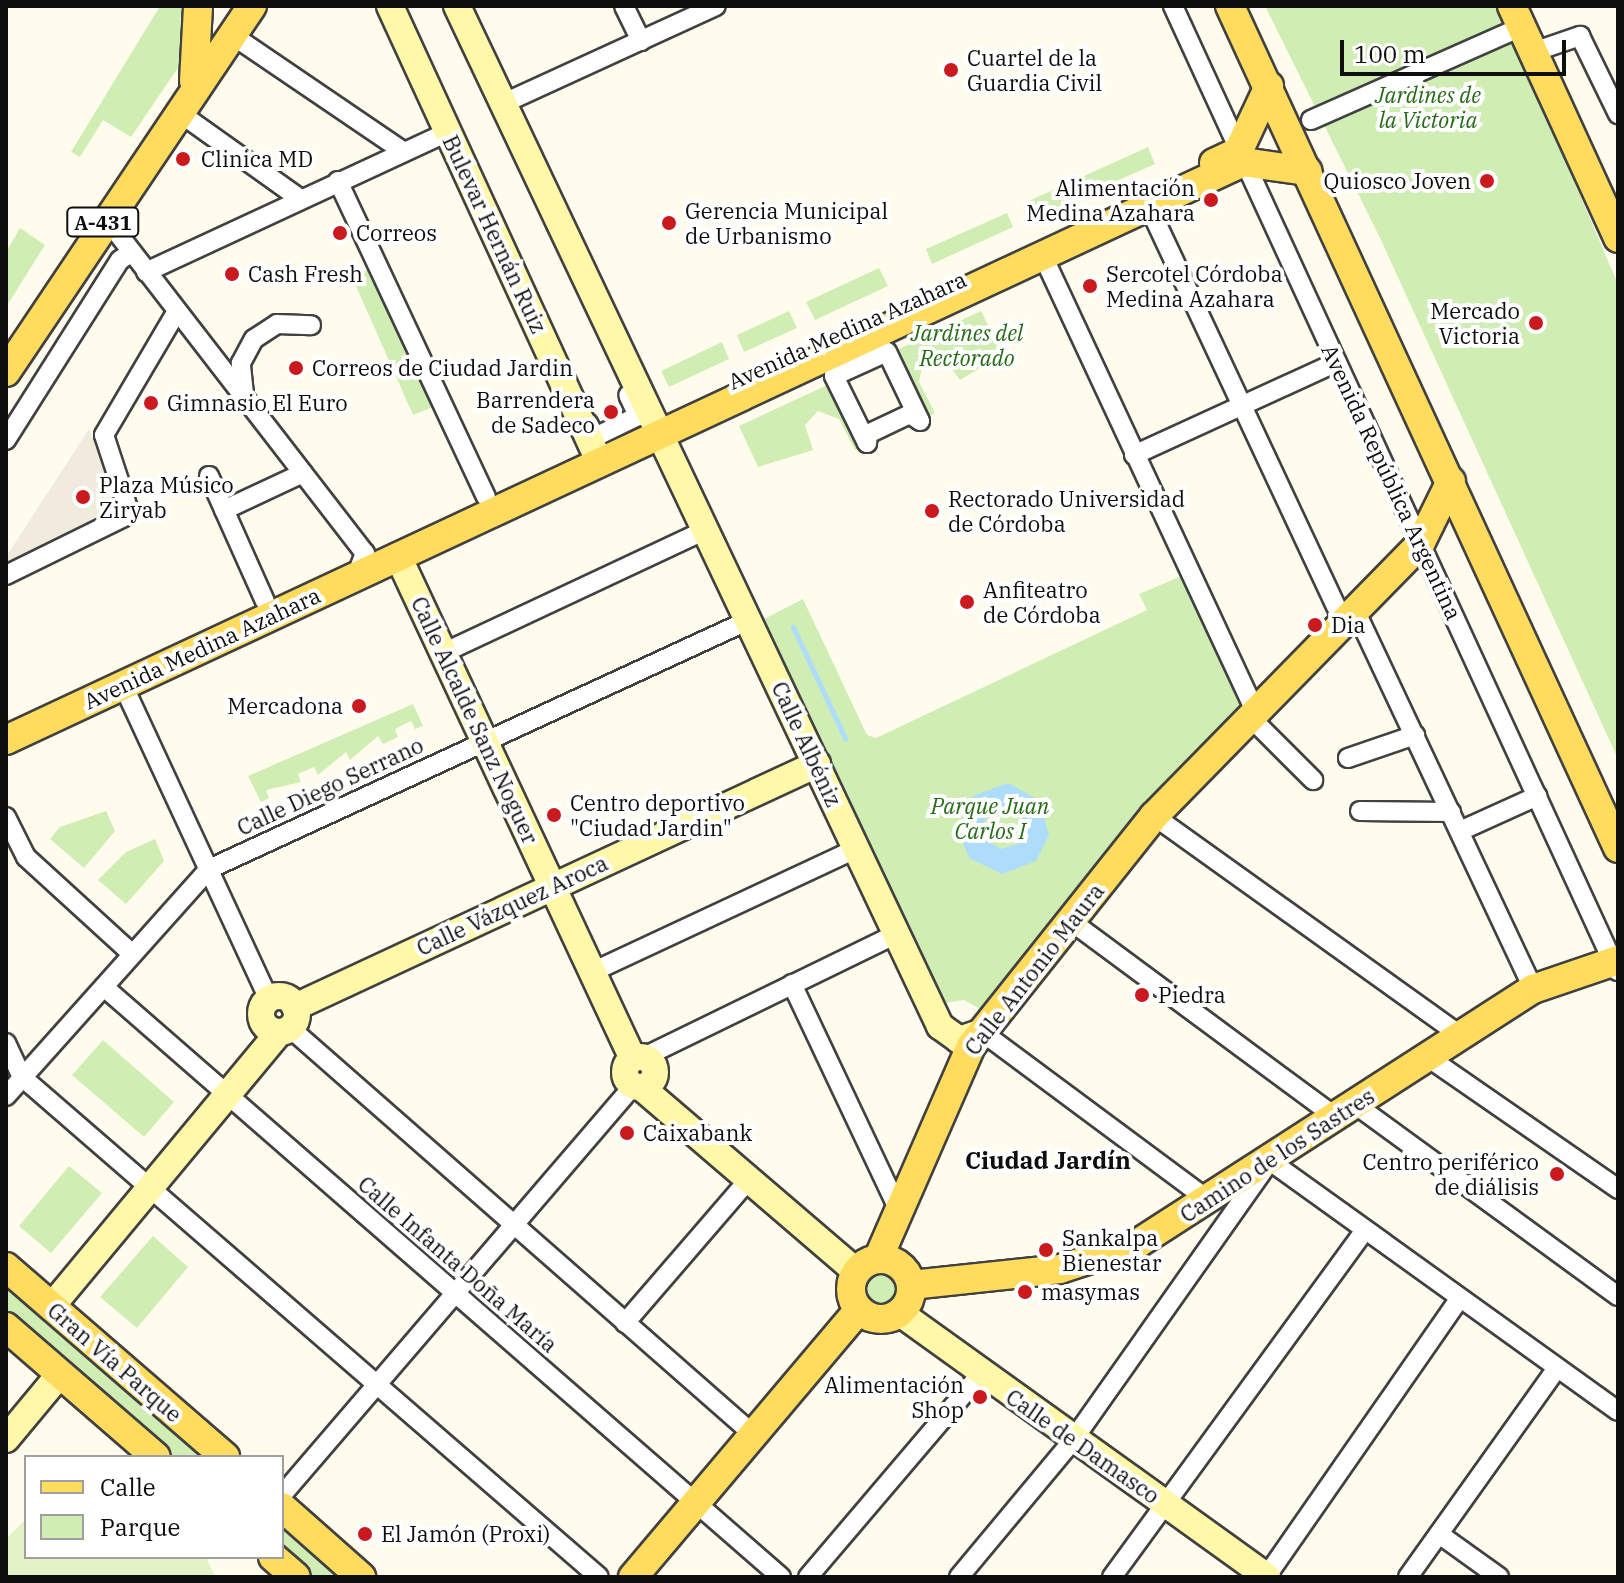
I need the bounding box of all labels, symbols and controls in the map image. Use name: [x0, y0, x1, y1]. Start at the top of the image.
scale bar: [1344, 24, 1570, 74]
text: 100 m: [1354, 38, 1426, 70]
place label: Cuartel de la Guardia Civil: [967, 44, 1102, 96]
marker: Cuartel de la Guardia Civil: [942, 61, 960, 79]
park label: Jardines de la Victoria: [1375, 81, 1481, 132]
street label: Bulevar Hernán Ruiz: [438, 131, 552, 337]
place label: Clinica MD: [201, 146, 313, 172]
marker: Clinica MD: [172, 148, 194, 170]
place label: Quiosco Joven: [1324, 168, 1471, 194]
marker: Quiosco Joven: [1478, 172, 1496, 190]
place label: Alimentación Medina Azahara: [1026, 174, 1195, 226]
marker: Alimentación Medina Azahara: [1202, 191, 1220, 209]
place label: Gerencia Municipal de Urbanismo: [685, 197, 888, 248]
road number: A-431: [65, 206, 141, 238]
marker: Gerencia Municipal de Urbanismo: [660, 214, 678, 232]
place label: Correos: [356, 220, 437, 246]
marker: Correos: [331, 224, 349, 242]
place label: Sercotel Córdoba Medina Azahara: [1106, 260, 1283, 312]
place label: Cash Fresh: [248, 261, 363, 287]
marker: Cash Fresh: [223, 265, 241, 283]
street label: Avenida Medina Azahara: [724, 265, 970, 395]
marker: Sercotel Córdoba Medina Azahara: [1081, 277, 1099, 295]
place label: Mercado Victoria: [1430, 297, 1520, 348]
marker: Mercado Victoria: [1527, 314, 1545, 332]
park label: Jardines del Rectorado: [911, 319, 1023, 370]
street label: Avenida República Argentina: [1316, 340, 1468, 624]
place label: Correos de Ciudad Jardin: [312, 355, 573, 381]
marker: Correos de Ciudad Jardin: [287, 359, 305, 377]
place label: Barrendera de Sadeco: [476, 386, 595, 438]
place label: Gimnasio El Euro: [167, 390, 348, 416]
marker: Gimnasio El Euro: [142, 394, 160, 412]
marker: Barrendera de Sadeco: [602, 403, 620, 421]
place label: Plaza Músico Ziryab: [99, 471, 234, 522]
place label: Rectorado Universidad de Córdoba: [948, 485, 1185, 536]
marker: Plaza Músico Ziryab: [74, 488, 92, 506]
marker: Rectorado Universidad de Córdoba: [923, 502, 941, 520]
place label: Anfiteatro de Córdoba: [983, 576, 1101, 628]
street label: Avenida Medina Azahara: [79, 581, 325, 715]
street label: Calle Alcalde Sanz Noguer: [406, 592, 544, 848]
marker: Anfiteatro de Córdoba: [958, 593, 976, 611]
place label: Dia: [1331, 612, 1365, 638]
marker: Dia: [1306, 616, 1324, 634]
street label: Calle Albéniz: [767, 677, 847, 811]
place label: Mercadona: [227, 693, 343, 719]
marker: Mercadona: [350, 697, 368, 715]
street label: Calle Diego Serrano: [233, 731, 427, 841]
place label: Centro deportivo "Ciudad Jardin": [570, 789, 745, 840]
park label: Parque Juan Carlos I: [931, 792, 1049, 844]
marker: Centro deportivo "Ciudad Jardin": [545, 806, 563, 824]
street label: Calle Vázquez Aroca: [412, 849, 612, 961]
street label: Calle Antonio Maura: [959, 878, 1109, 1060]
place label: Piedra: [1158, 982, 1226, 1008]
marker: Piedra: [1133, 986, 1151, 1004]
street label: Camino de los Sastres: [1175, 1082, 1379, 1228]
place label: Caixabank: [643, 1120, 752, 1146]
marker: Caixabank: [618, 1124, 636, 1142]
district label: Ciudad Jardín: [965, 1147, 1131, 1175]
place label: Centro periférico de diálisis: [1362, 1148, 1539, 1200]
marker: Centro periférico de diálisis: [1546, 1163, 1568, 1185]
street label: Calle Infanta Doña María: [353, 1170, 563, 1358]
place label: Sankalpa Bienestar: [1062, 1224, 1161, 1276]
marker: Sankalpa Bienestar: [1037, 1241, 1055, 1259]
place label: masymas: [1041, 1279, 1140, 1305]
marker: masymas: [1016, 1283, 1034, 1301]
street label: Gran Vía Parque: [43, 1297, 187, 1427]
place label: Alimentación Shop: [824, 1371, 964, 1422]
street label: Calle de Damasco: [1001, 1383, 1165, 1509]
marker: Alimentación Shop: [971, 1388, 989, 1406]
legend: [24, 1455, 284, 1559]
text: Calle: [100, 1471, 156, 1503]
text: Parque: [100, 1511, 180, 1543]
place label: El Jamón (Proxi): [381, 1521, 550, 1547]
marker: El Jamón (Proxi): [356, 1525, 374, 1543]

